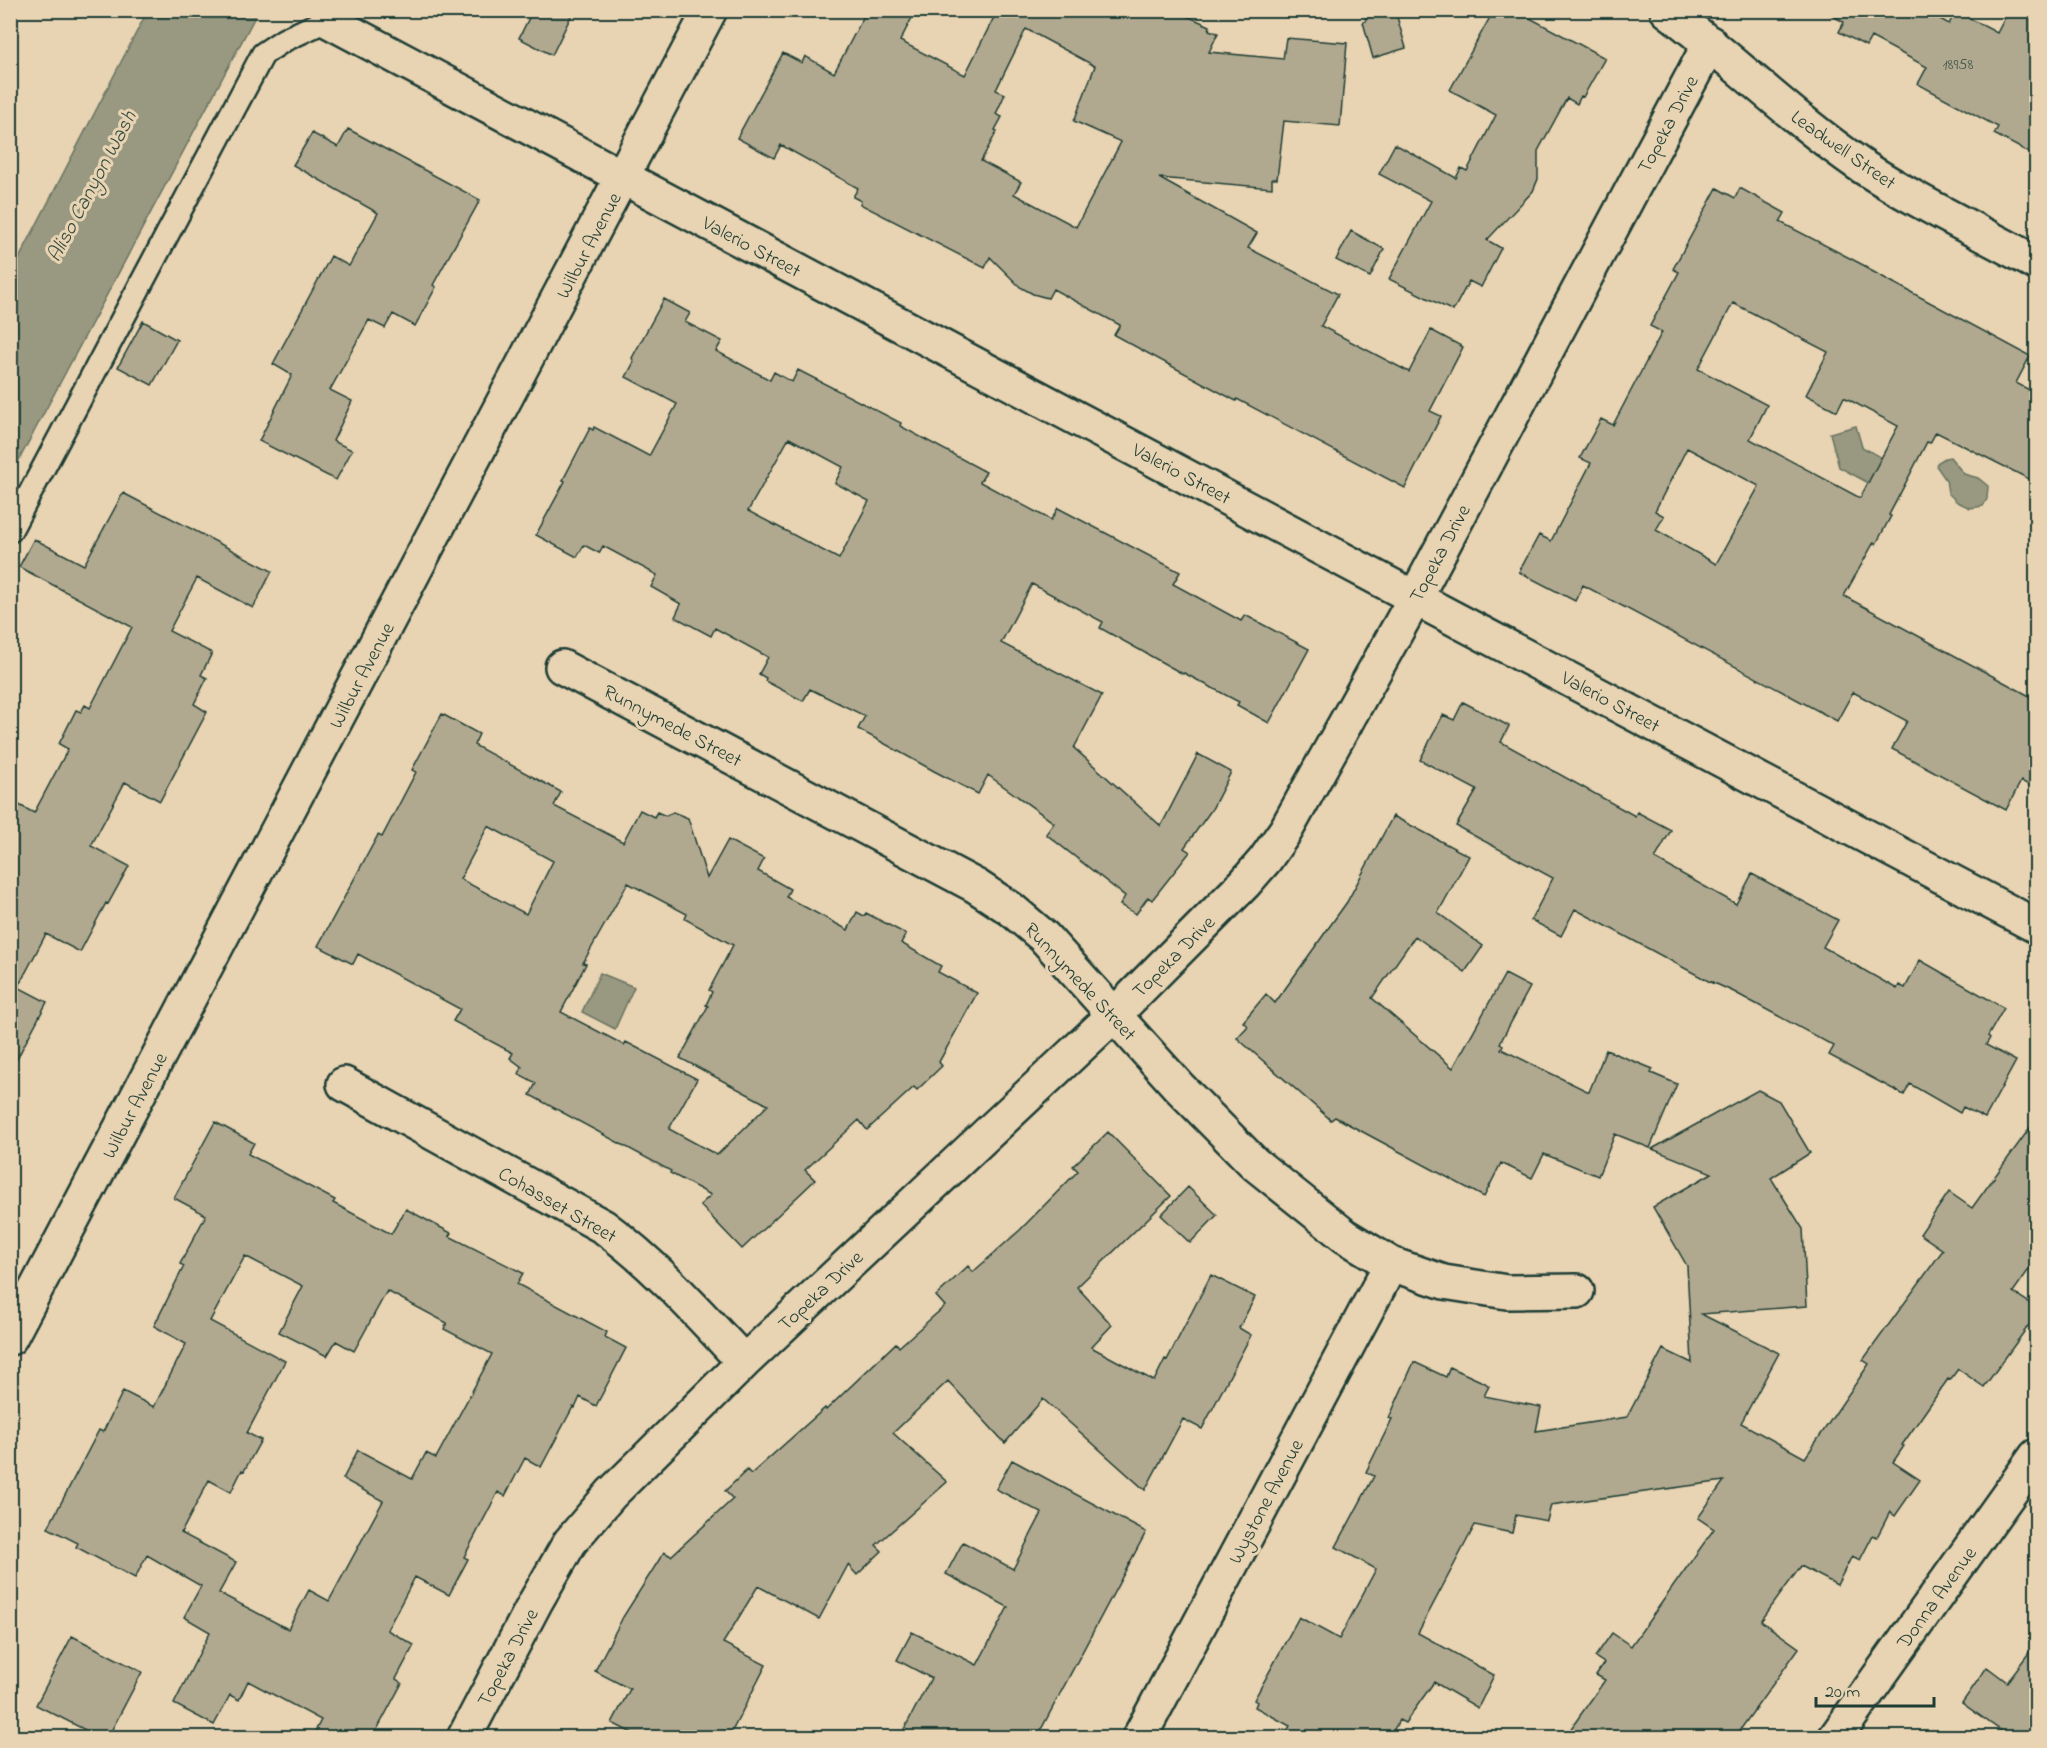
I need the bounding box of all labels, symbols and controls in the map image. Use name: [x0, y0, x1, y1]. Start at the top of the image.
house number: 18958: [1942, 53, 1974, 77]
street label: Topeka Drive: [1631, 71, 1707, 179]
street label: Leadwell Street: [1784, 104, 1901, 198]
water label: Aliso Canyon Wash: [40, 105, 146, 268]
street label: Wilbur Avenue: [550, 188, 630, 304]
street label: Valerio Street: [695, 210, 806, 287]
street label: Valerio Street: [1125, 437, 1236, 514]
street label: Topeka Drive: [1403, 500, 1479, 608]
street label: Wilbur Avenue: [323, 618, 403, 734]
street label: Valerio Street: [1554, 665, 1665, 742]
street label: Runnymede Street: [597, 678, 747, 776]
street label: Topeka Drive: [1127, 910, 1223, 1006]
street label: Runnymede Street: [1016, 917, 1142, 1049]
street label: Wilbur Avenue: [96, 1048, 176, 1164]
street label: Cohasset Street: [492, 1160, 622, 1252]
street label: Topeka Drive: [773, 1245, 871, 1339]
street label: Wystone Avenue: [1222, 1435, 1312, 1570]
street label: Donna Avenue: [1890, 1541, 1985, 1657]
street label: Topeka Drive: [471, 1604, 547, 1712]
scale bar: [1816, 1670, 1934, 1708]
text: 20 m: [1825, 1680, 1860, 1706]

